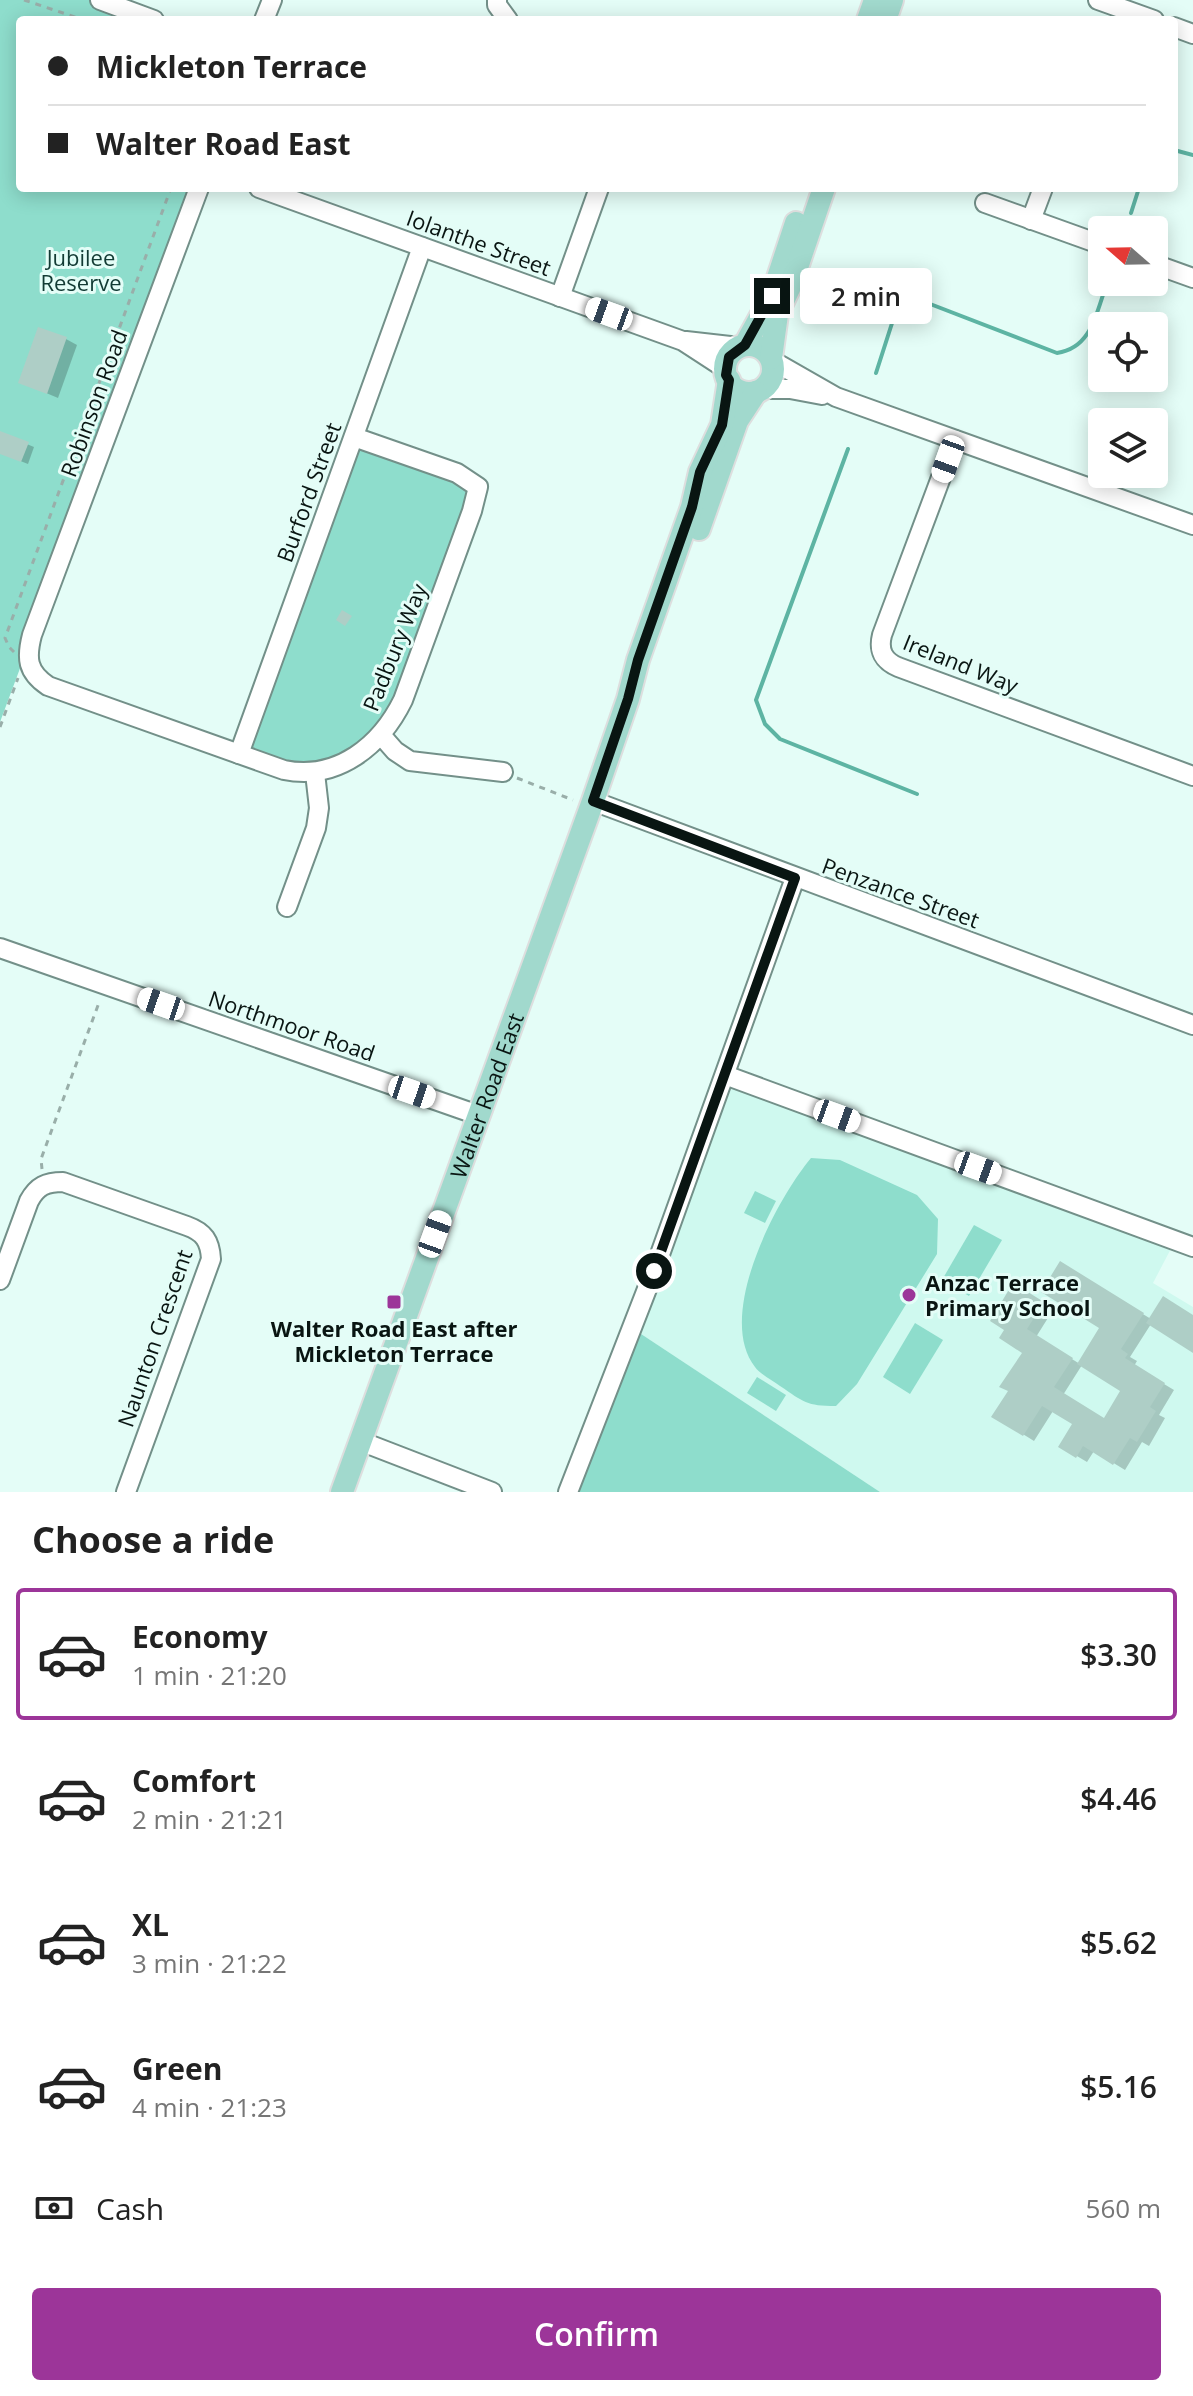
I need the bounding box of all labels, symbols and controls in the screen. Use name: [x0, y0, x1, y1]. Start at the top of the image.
text: Mickleton Terrace: [96, 46, 367, 87]
text: Walter Road East: [96, 123, 351, 164]
street label: Iolanthe Street: [403, 202, 555, 282]
north arrow: [1088, 216, 1168, 296]
map controls: [1088, 216, 1168, 488]
park label: Jubilee Reserve: [40, 242, 122, 297]
callout: 2 min: [800, 268, 932, 324]
route end: [754, 278, 790, 314]
text: 2 min: [831, 278, 901, 314]
car: [582, 295, 636, 333]
button: locate: [1088, 312, 1168, 392]
street label: Robinson Road: [52, 325, 134, 481]
button: layers: [1088, 408, 1168, 488]
street label: Burford Street: [269, 418, 347, 566]
car: [929, 432, 967, 486]
street label: Padbury Way: [355, 578, 434, 715]
street label: Ireland Way: [899, 626, 1024, 700]
street label: Penzance Street: [818, 850, 984, 934]
street label: Northmoor Road: [205, 982, 379, 1068]
car: [134, 985, 188, 1023]
street label: Walter Road East: [442, 1008, 530, 1182]
car: [385, 1073, 439, 1111]
car: [810, 1097, 864, 1135]
car: [951, 1149, 1005, 1187]
car: [416, 1207, 454, 1261]
street label: Naunton Crescent: [110, 1245, 199, 1431]
route start: [636, 1253, 672, 1289]
place label: Anzac Terrace Primary School: [925, 1267, 1090, 1322]
marker: Anzac Terrace Primary School: [900, 1286, 918, 1304]
marker: Walter Road East after Mickleton Terrace: [385, 1293, 403, 1311]
place label: Walter Road East after Mickleton Terrace: [271, 1313, 517, 1368]
text: Choose a ride: [32, 1515, 274, 1564]
text: Economy: [132, 1616, 268, 1657]
icon: car: [36, 1618, 108, 1690]
text: $3.30: [1080, 1634, 1157, 1675]
text: 1 min · 21:20: [132, 1657, 287, 1693]
text: Comfort: [132, 1760, 256, 1801]
icon: car: [36, 1762, 108, 1834]
text: $4.46: [1080, 1778, 1157, 1819]
text: 2 min · 21:21: [132, 1801, 287, 1837]
text: XL: [132, 1904, 169, 1945]
icon: car: [36, 1906, 108, 1978]
text: $5.62: [1080, 1922, 1157, 1963]
text: 3 min · 21:22: [132, 1945, 287, 1981]
text: Green: [132, 2048, 223, 2089]
icon: car: [36, 2050, 108, 2122]
text: $5.16: [1080, 2066, 1157, 2107]
text: 4 min · 21:23: [132, 2089, 287, 2125]
icon: cash: [32, 2186, 76, 2230]
text: Cash: [96, 2188, 164, 2229]
text: 560 m: [1086, 2190, 1161, 2226]
button: Confirm: [32, 2288, 1161, 2380]

